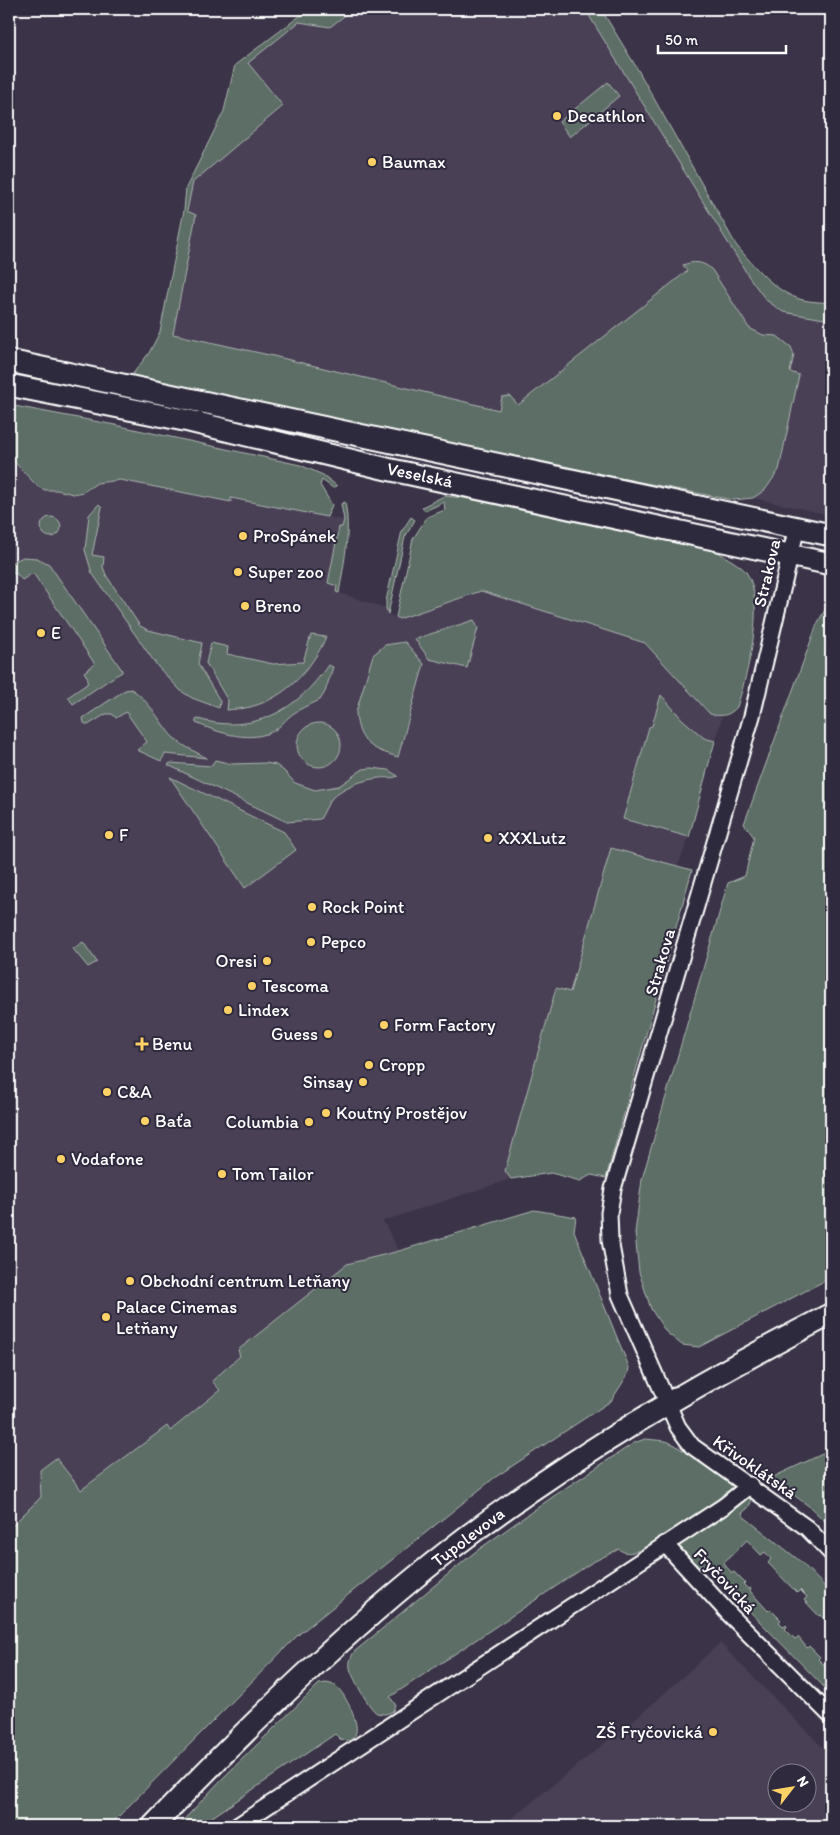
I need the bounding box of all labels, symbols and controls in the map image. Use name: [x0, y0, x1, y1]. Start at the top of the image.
scale bar: [658, 22, 785, 54]
text: 50 m: [665, 31, 698, 49]
place label: Decathlon: [567, 105, 645, 127]
marker: Decathlon: [551, 110, 563, 122]
place label: Baumax: [382, 151, 446, 173]
marker: Baumax: [366, 156, 378, 168]
street label: Veselská: [385, 457, 456, 493]
place label: ProSpánek: [253, 525, 337, 547]
marker: ProSpánek: [237, 530, 249, 542]
street label: Strakova: [749, 536, 786, 609]
place label: Super zoo: [248, 561, 324, 583]
marker: Super zoo: [232, 566, 244, 578]
place label: Breno: [255, 595, 301, 617]
marker: Breno: [239, 600, 251, 612]
place label: E: [51, 622, 61, 644]
marker: E: [35, 627, 47, 639]
place label: F: [119, 824, 129, 846]
place label: XXXLutz: [498, 827, 566, 849]
marker: F: [103, 829, 115, 841]
marker: XXXLutz: [482, 832, 494, 844]
place label: Rock Point: [322, 896, 405, 918]
marker: Rock Point: [306, 901, 318, 913]
street label: Strakova: [640, 925, 680, 998]
place label: Pepco: [321, 931, 366, 953]
marker: Pepco: [305, 936, 317, 948]
place label: Oresi: [216, 950, 257, 972]
marker: Oresi: [261, 955, 273, 967]
place label: Tescoma: [262, 975, 329, 997]
marker: Tescoma: [246, 980, 258, 992]
place label: Lindex: [238, 999, 289, 1021]
marker: Lindex: [222, 1004, 234, 1016]
place label: Form Factory: [394, 1014, 496, 1036]
marker: Form Factory: [378, 1019, 390, 1031]
place label: Guess: [271, 1023, 318, 1045]
marker: Guess: [322, 1028, 334, 1040]
place label: Benu: [152, 1033, 192, 1055]
marker: Benu: [136, 1038, 148, 1050]
place label: Cropp: [379, 1054, 425, 1076]
marker: Cropp: [363, 1059, 375, 1071]
place label: Sinsay: [303, 1071, 353, 1093]
marker: Sinsay: [357, 1076, 369, 1088]
place label: C&A: [117, 1081, 152, 1103]
marker: C&A: [101, 1086, 113, 1098]
place label: Koutný Prostějov: [336, 1102, 468, 1124]
marker: Koutný Prostějov: [320, 1107, 332, 1119]
place label: Baťa: [155, 1110, 192, 1132]
place label: Columbia: [225, 1111, 300, 1133]
marker: Baťa: [139, 1115, 151, 1127]
marker: Columbia: [303, 1116, 315, 1128]
place label: Vodafone: [71, 1148, 144, 1170]
marker: Vodafone: [55, 1153, 67, 1165]
place label: Tom Tailor: [232, 1163, 315, 1185]
marker: Tom Tailor: [216, 1168, 228, 1180]
place label: Obchodní centrum Letňany: [140, 1270, 350, 1292]
marker: Obchodní centrum Letňany: [124, 1275, 136, 1287]
place label: Palace Cinemas Letňany: [116, 1296, 237, 1339]
marker: Palace Cinemas Letňany: [100, 1311, 112, 1323]
street label: Křivoklátská: [709, 1430, 802, 1504]
street label: Tupolevova: [427, 1502, 509, 1572]
street label: Fryčovická: [689, 1543, 762, 1619]
place label: ZŠ Fryčovická: [596, 1721, 704, 1743]
marker: ZŠ Fryčovická: [707, 1726, 719, 1738]
north arrow: [768, 1762, 818, 1812]
text: N: [793, 1773, 812, 1790]

